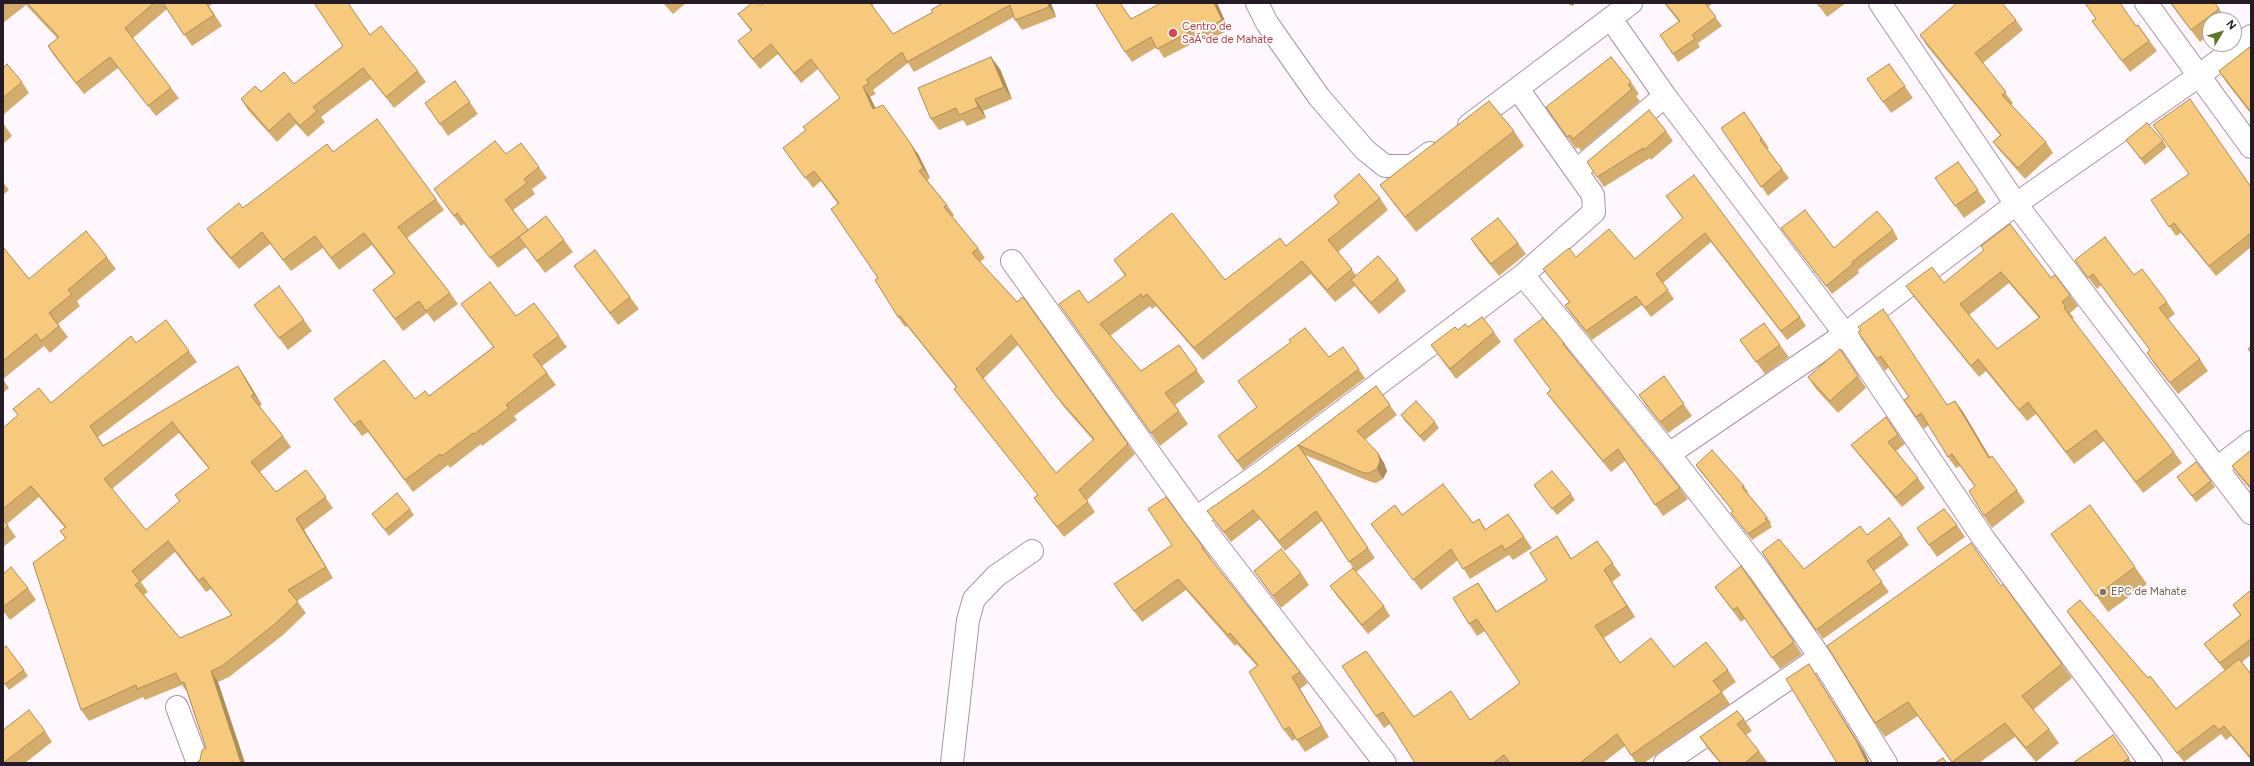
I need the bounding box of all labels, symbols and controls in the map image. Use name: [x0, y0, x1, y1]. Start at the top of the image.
north arrow: [2202, 12, 2242, 52]
text: N: [2223, 18, 2239, 32]
place label: Centro de SaÃºde de Mahate: [1182, 20, 1273, 46]
marker: Centro de SaÃºde de Mahate: [1167, 27, 1179, 39]
place label: EPC de Mahate: [2111, 585, 2186, 599]
marker: EPC de Mahate: [2098, 587, 2108, 597]

